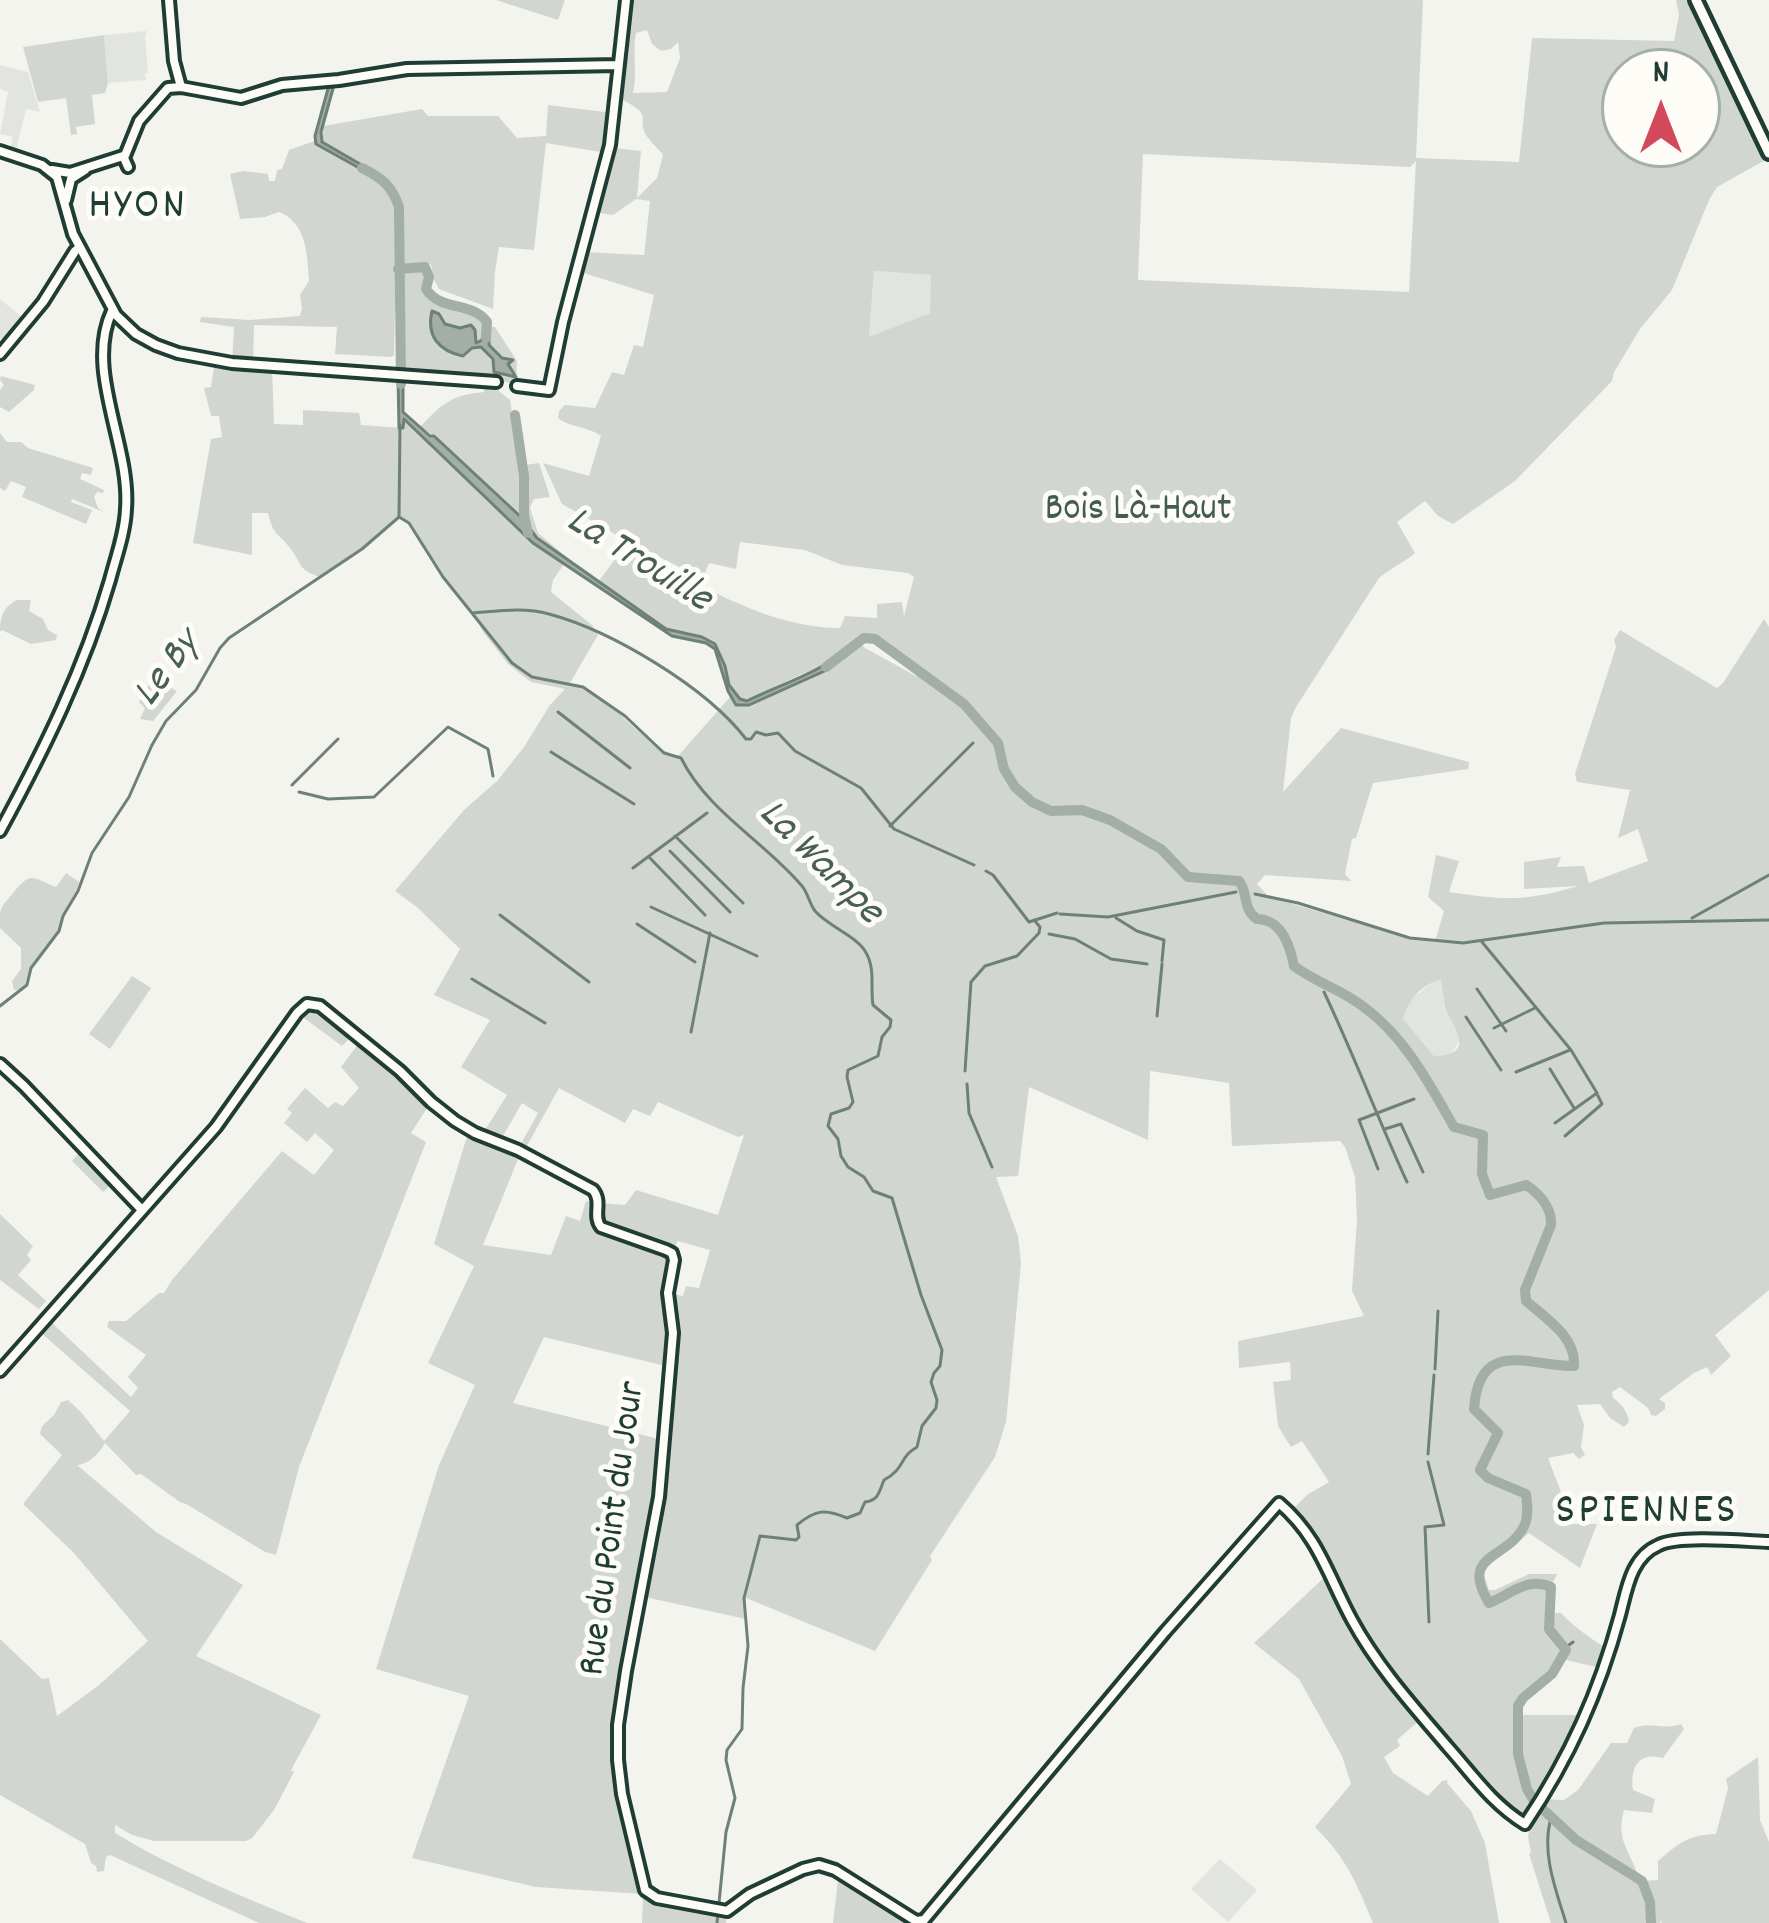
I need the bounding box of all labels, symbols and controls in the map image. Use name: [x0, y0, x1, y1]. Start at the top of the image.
north arrow: [1601, 48, 1721, 168]
text: N: [1653, 51, 1669, 98]
district label: HYON: [88, 183, 188, 237]
park label: Bois Là-Haut: [1045, 490, 1231, 536]
water label: La Trouille: [555, 499, 719, 627]
water label: Le By: [125, 623, 215, 719]
water label: La Wampe: [745, 792, 891, 938]
street label: Rue du Point du Jour: [572, 1379, 660, 1679]
district label: SPIENNES: [1555, 1488, 1739, 1542]

